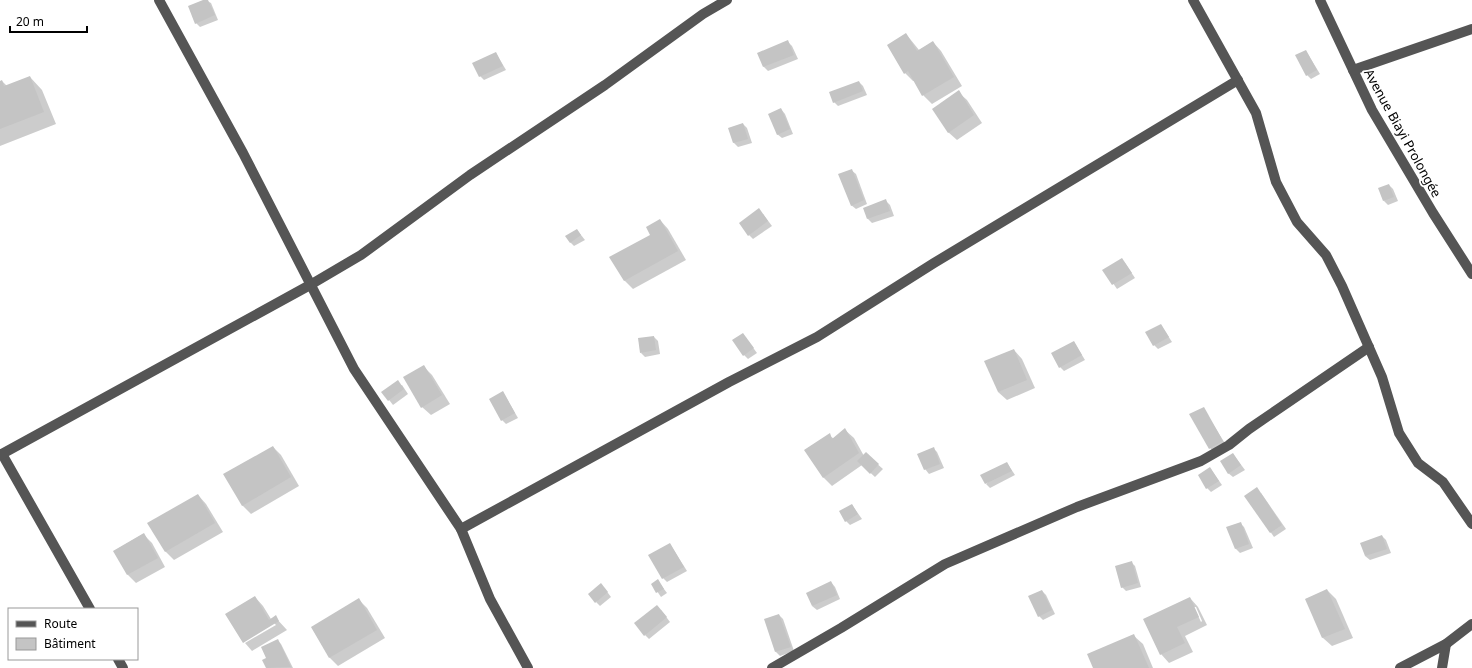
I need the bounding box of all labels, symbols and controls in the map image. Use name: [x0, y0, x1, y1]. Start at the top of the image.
scale bar: [10, 8, 87, 34]
text: 20 m: [16, 13, 44, 30]
street label: Avenue Biayi Prolongée: [1360, 66, 1446, 200]
legend: [8, 608, 138, 660]
text: Route: [44, 615, 77, 632]
text: Bâtiment: [44, 635, 96, 652]

